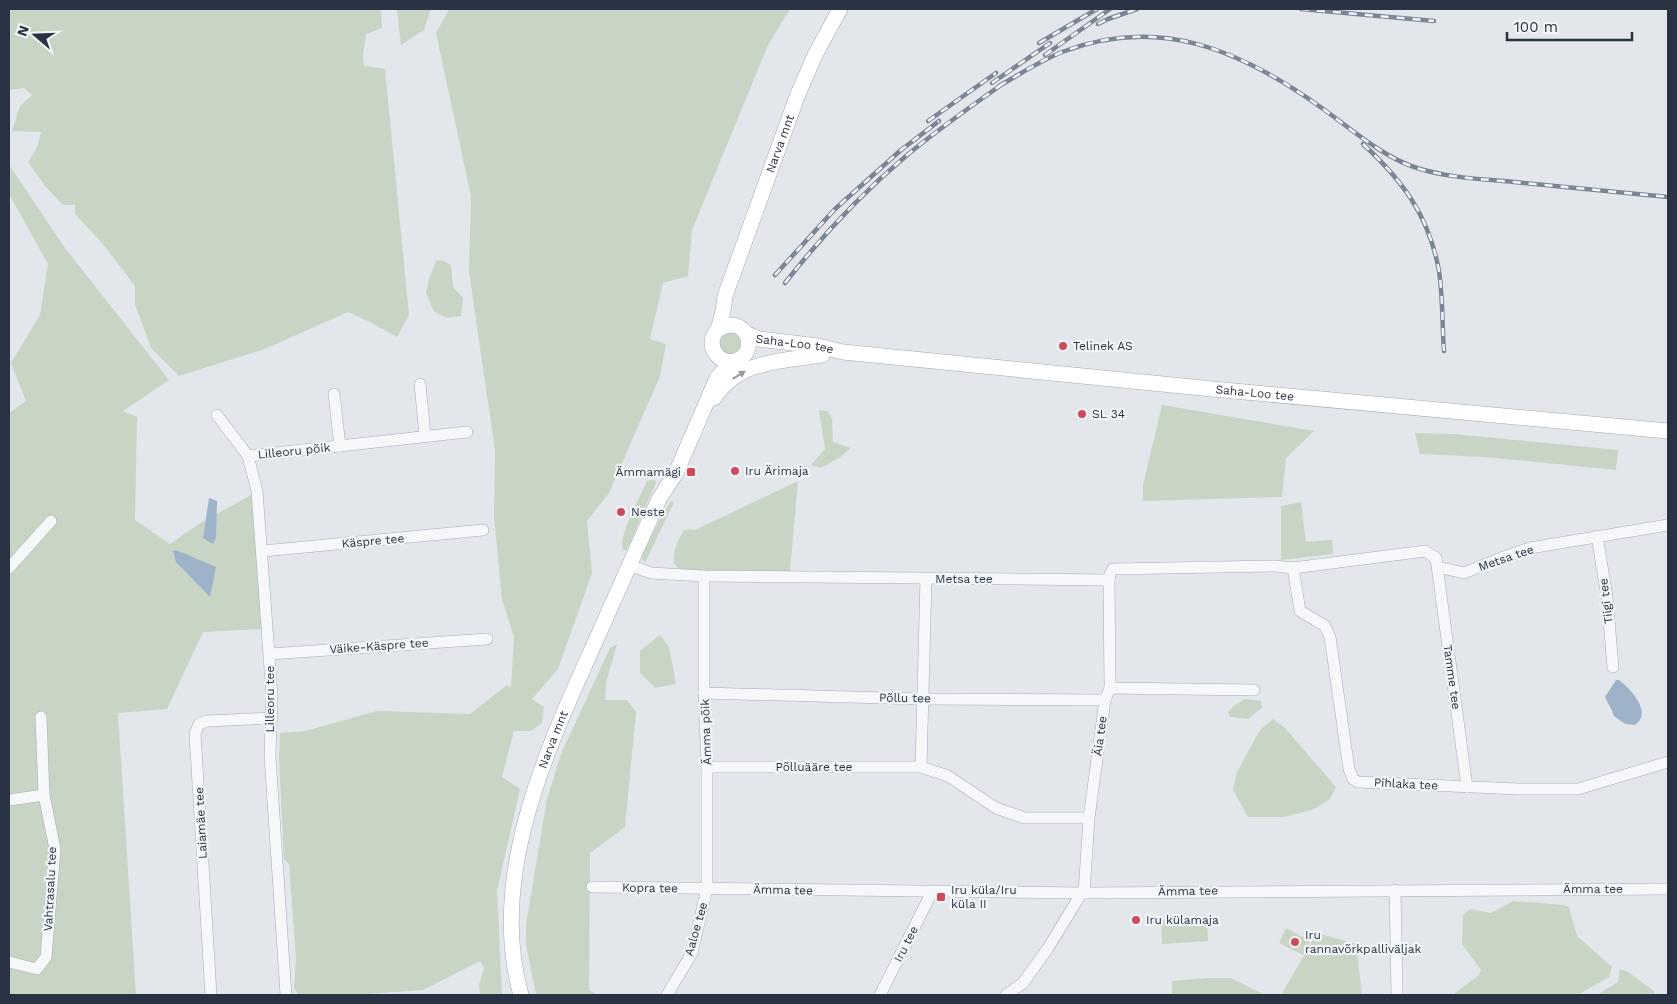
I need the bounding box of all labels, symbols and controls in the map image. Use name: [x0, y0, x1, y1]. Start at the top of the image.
north arrow: [10, 10, 60, 60]
scale bar: [1507, 10, 1632, 42]
text: 100 m: [1514, 18, 1558, 36]
text: N: [13, 23, 32, 38]
street label: Narva mnt: [763, 113, 797, 175]
street label: Saha-Loo tee: [755, 332, 835, 357]
place label: Telinek AS: [1073, 339, 1133, 353]
marker: Telinek AS: [1057, 340, 1069, 352]
one-way arrow: [732, 370, 745, 379]
street label: Saha-Loo tee: [1215, 382, 1295, 404]
place label: SL 34: [1092, 407, 1125, 421]
marker: SL 34: [1076, 408, 1088, 420]
street label: Lilleoru põik: [257, 440, 331, 462]
place label: Iru Ärimaja: [745, 464, 809, 478]
place label: Ämmamägi: [616, 465, 681, 479]
marker: Iru Ärimaja: [729, 465, 741, 477]
marker: Ämmamägi: [685, 466, 697, 478]
place label: Neste: [631, 505, 665, 519]
marker: Neste: [615, 506, 627, 518]
street label: Käspre tee: [341, 531, 405, 551]
street label: Metsa tee: [1477, 542, 1536, 574]
street label: Metsa tee: [935, 572, 993, 586]
street label: Tiigi tee: [1596, 577, 1616, 625]
street label: Väike-Käspre tee: [329, 636, 429, 656]
street label: Tamme tee: [1441, 644, 1463, 710]
street label: Lilleoru tee: [263, 665, 277, 732]
street label: Põllu tee: [879, 691, 931, 705]
street label: Ämma põik: [698, 699, 714, 765]
street label: Narva mnt: [536, 709, 571, 771]
street label: Äia tee: [1090, 715, 1110, 757]
street label: Põlluääre tee: [775, 760, 853, 774]
street label: Pihlaka tee: [1374, 775, 1439, 793]
street label: Laiamäe tee: [192, 787, 210, 859]
street label: Vahtrasalu tee: [41, 846, 59, 932]
street label: Kopra tee: [622, 881, 678, 895]
street label: Ämma tee: [753, 882, 813, 898]
street label: Ämma tee: [1563, 882, 1623, 896]
place label: Iru küla/Iru küla II: [951, 883, 1017, 911]
street label: Ämma tee: [1158, 883, 1218, 899]
marker: Iru küla/Iru küla II: [935, 891, 947, 903]
street label: Aaloe tee: [682, 900, 710, 957]
place label: Iru külamaja: [1146, 913, 1219, 927]
marker: Iru külamaja: [1130, 914, 1142, 926]
street label: Iru tee: [891, 924, 921, 964]
place label: Iru rannavõrkpalliväljak: [1305, 928, 1421, 956]
marker: Iru rannavõrkpalliväljak: [1289, 936, 1301, 948]

